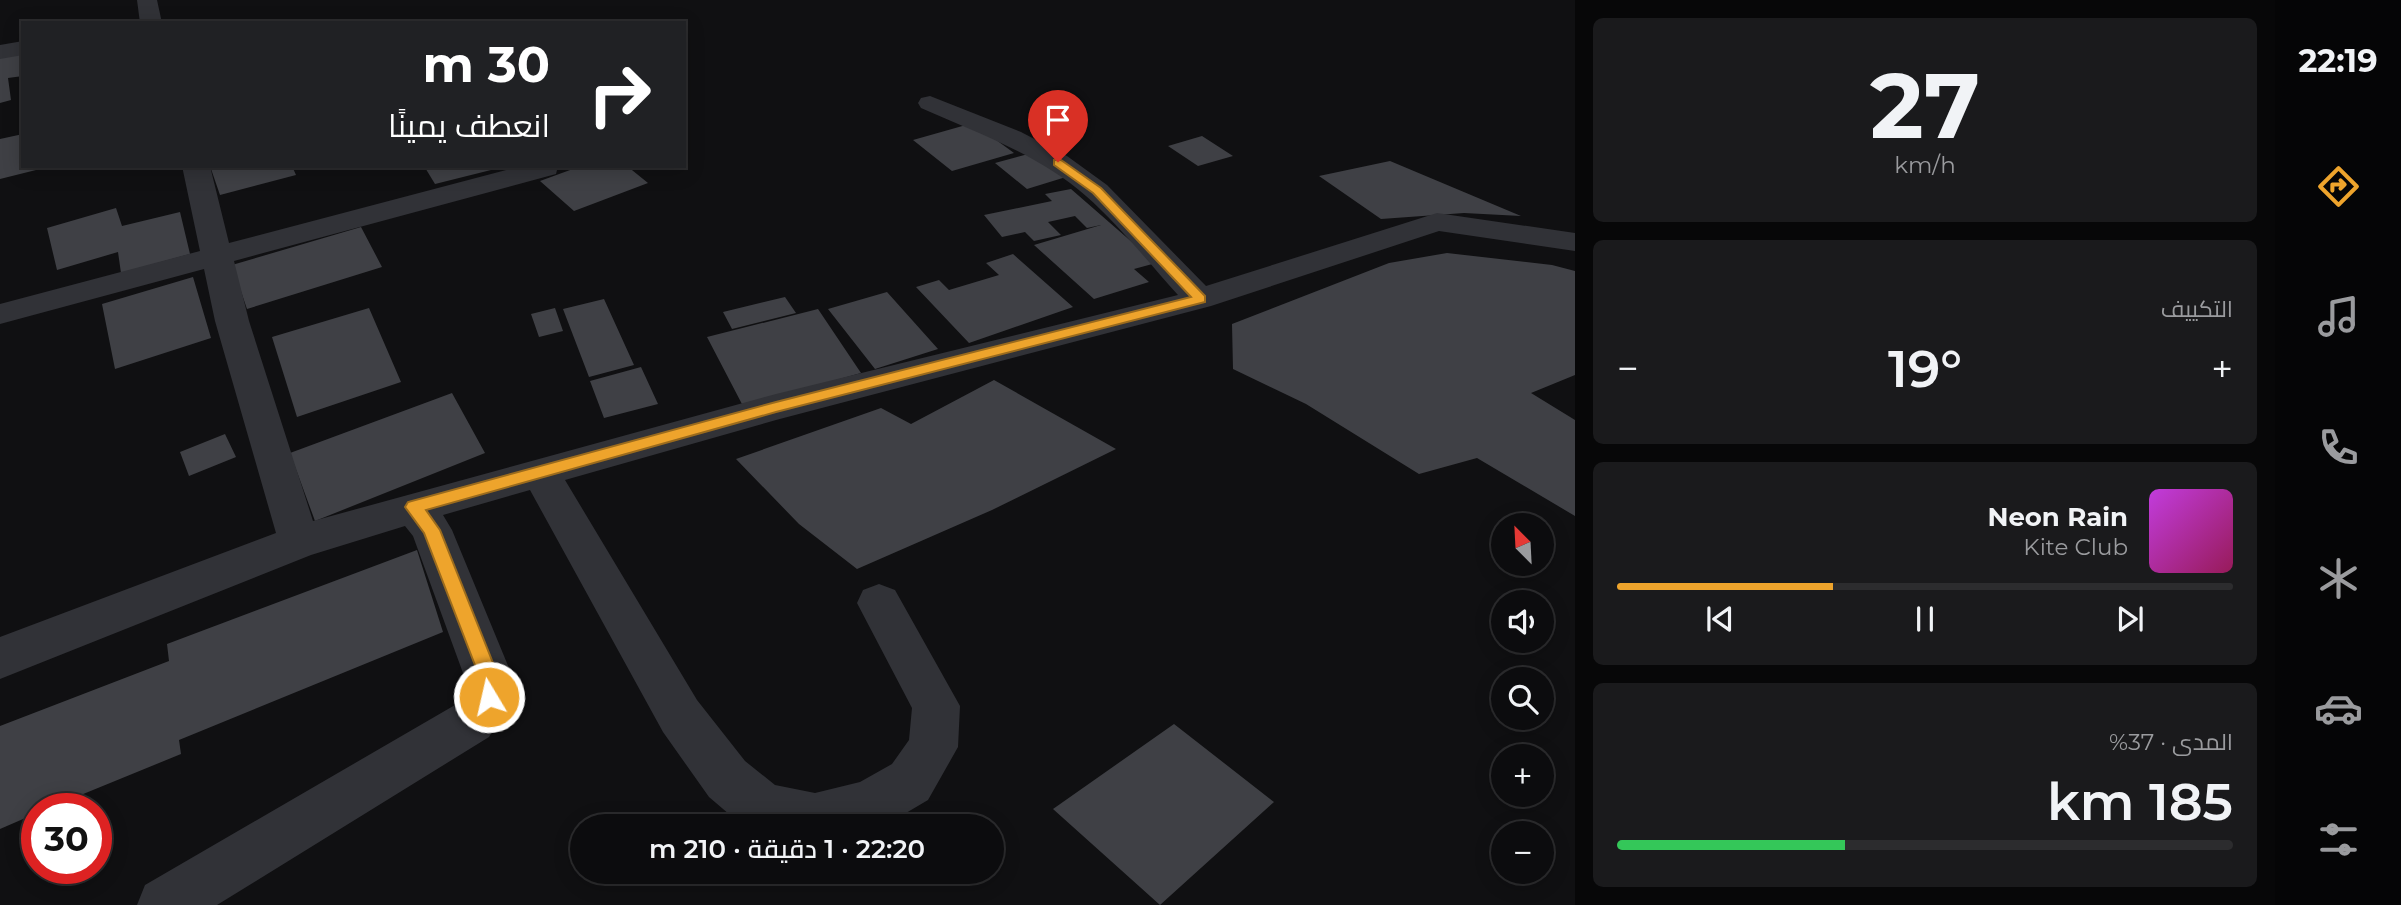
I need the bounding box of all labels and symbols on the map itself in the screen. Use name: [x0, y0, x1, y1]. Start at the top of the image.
pin: [1028, 90, 1088, 162]
north arrow: [1491, 513, 1554, 576]
position arrow: [452, 660, 526, 734]
speed limit sign: 30: [21, 793, 112, 884]

